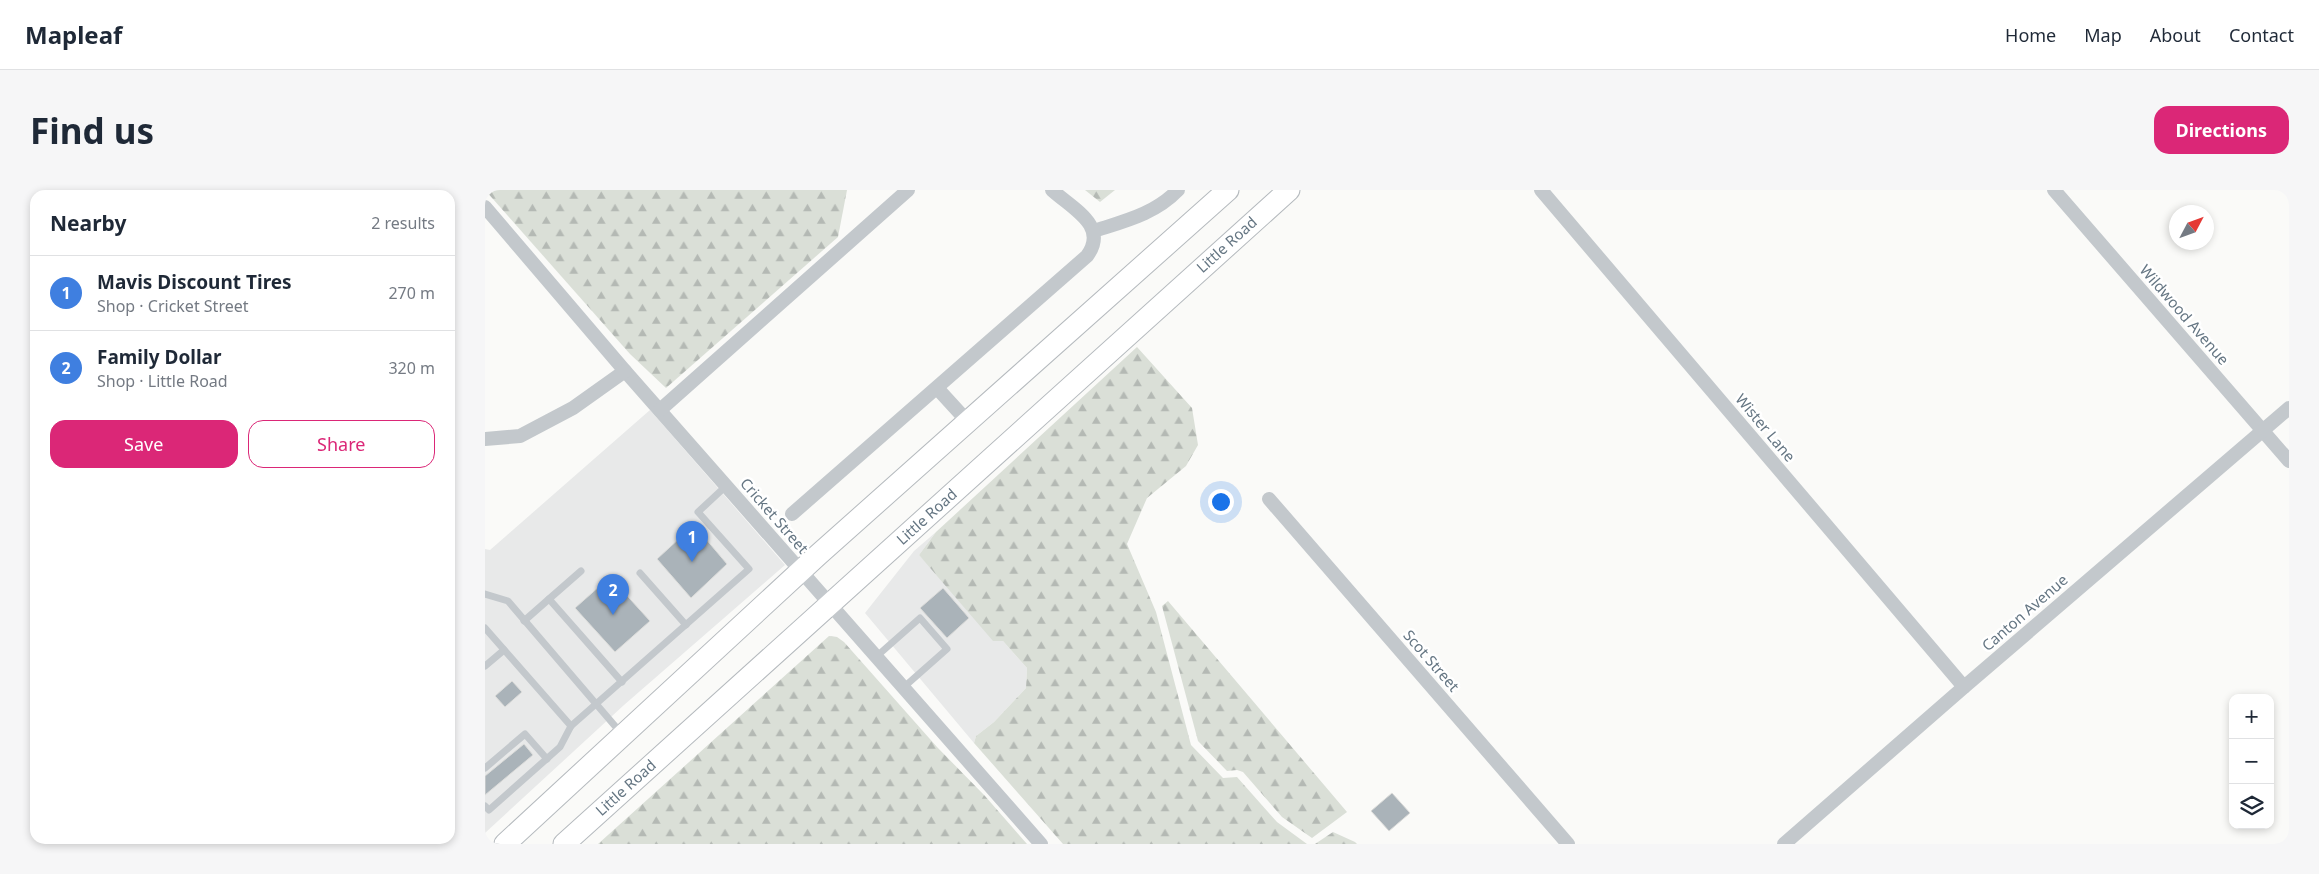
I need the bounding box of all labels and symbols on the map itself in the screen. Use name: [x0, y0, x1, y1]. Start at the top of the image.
north arrow: [2169, 205, 2214, 250]
street label: Little Road: [1192, 212, 1261, 277]
street label: Wildwood Avenue: [2136, 260, 2234, 369]
street label: Wister Lane: [1731, 389, 1800, 466]
street label: Cricket Street: [736, 473, 814, 558]
street label: Little Road: [892, 484, 961, 549]
your location: [1208, 489, 1234, 515]
pin: 1: [676, 521, 708, 562]
street label: Canton Avenue: [1977, 569, 2071, 655]
pin: 2: [597, 574, 629, 615]
street label: Scot Street: [1399, 625, 1465, 696]
street label: Little Road: [591, 755, 660, 820]

